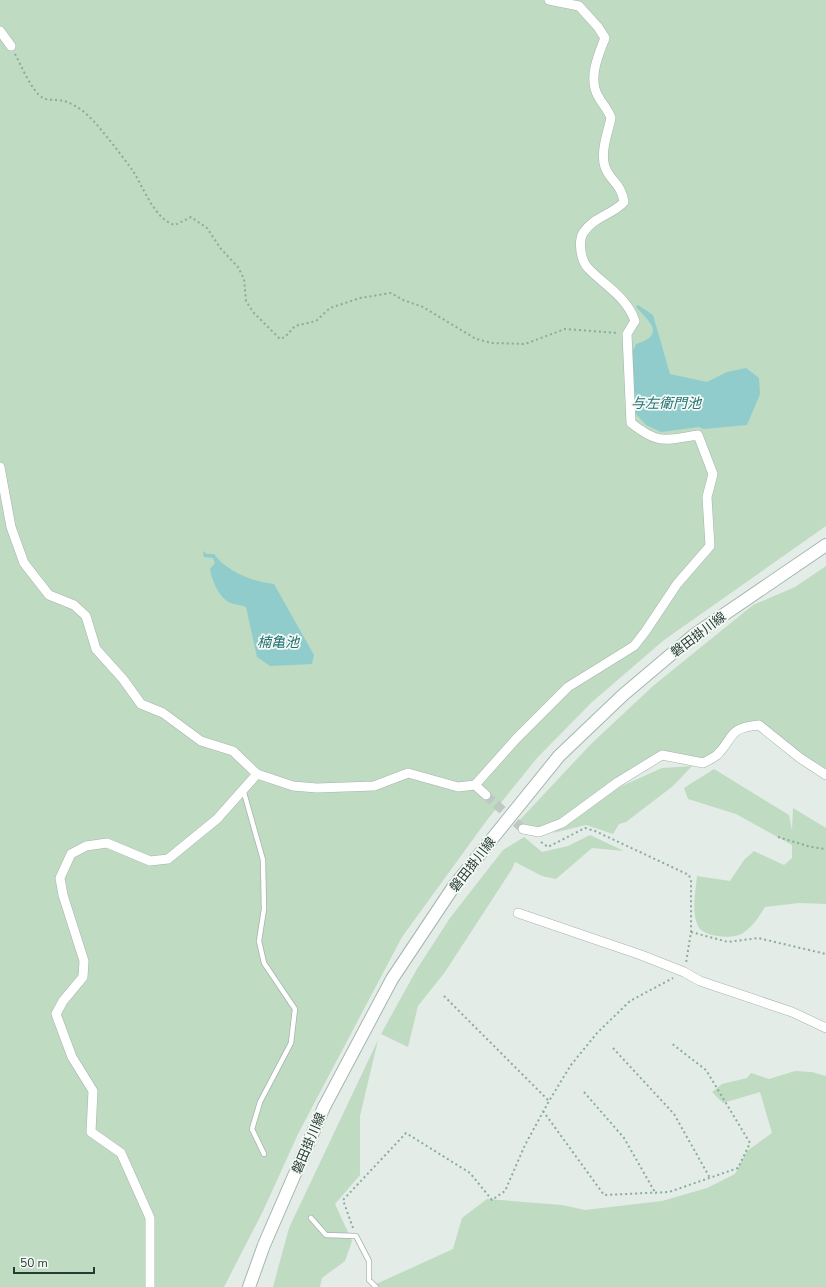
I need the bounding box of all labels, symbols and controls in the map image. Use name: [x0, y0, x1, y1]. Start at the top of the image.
water label: 与左衛門池: [631, 394, 703, 413]
street label: 磐田掛川線: [667, 608, 730, 662]
water label: 楠亀池: [257, 633, 301, 652]
street label: 磐田掛川線: [446, 833, 500, 896]
street label: 磐田掛川線: [288, 1110, 330, 1177]
scale bar: [14, 1249, 94, 1275]
text: 50 m: [20, 1255, 48, 1271]

